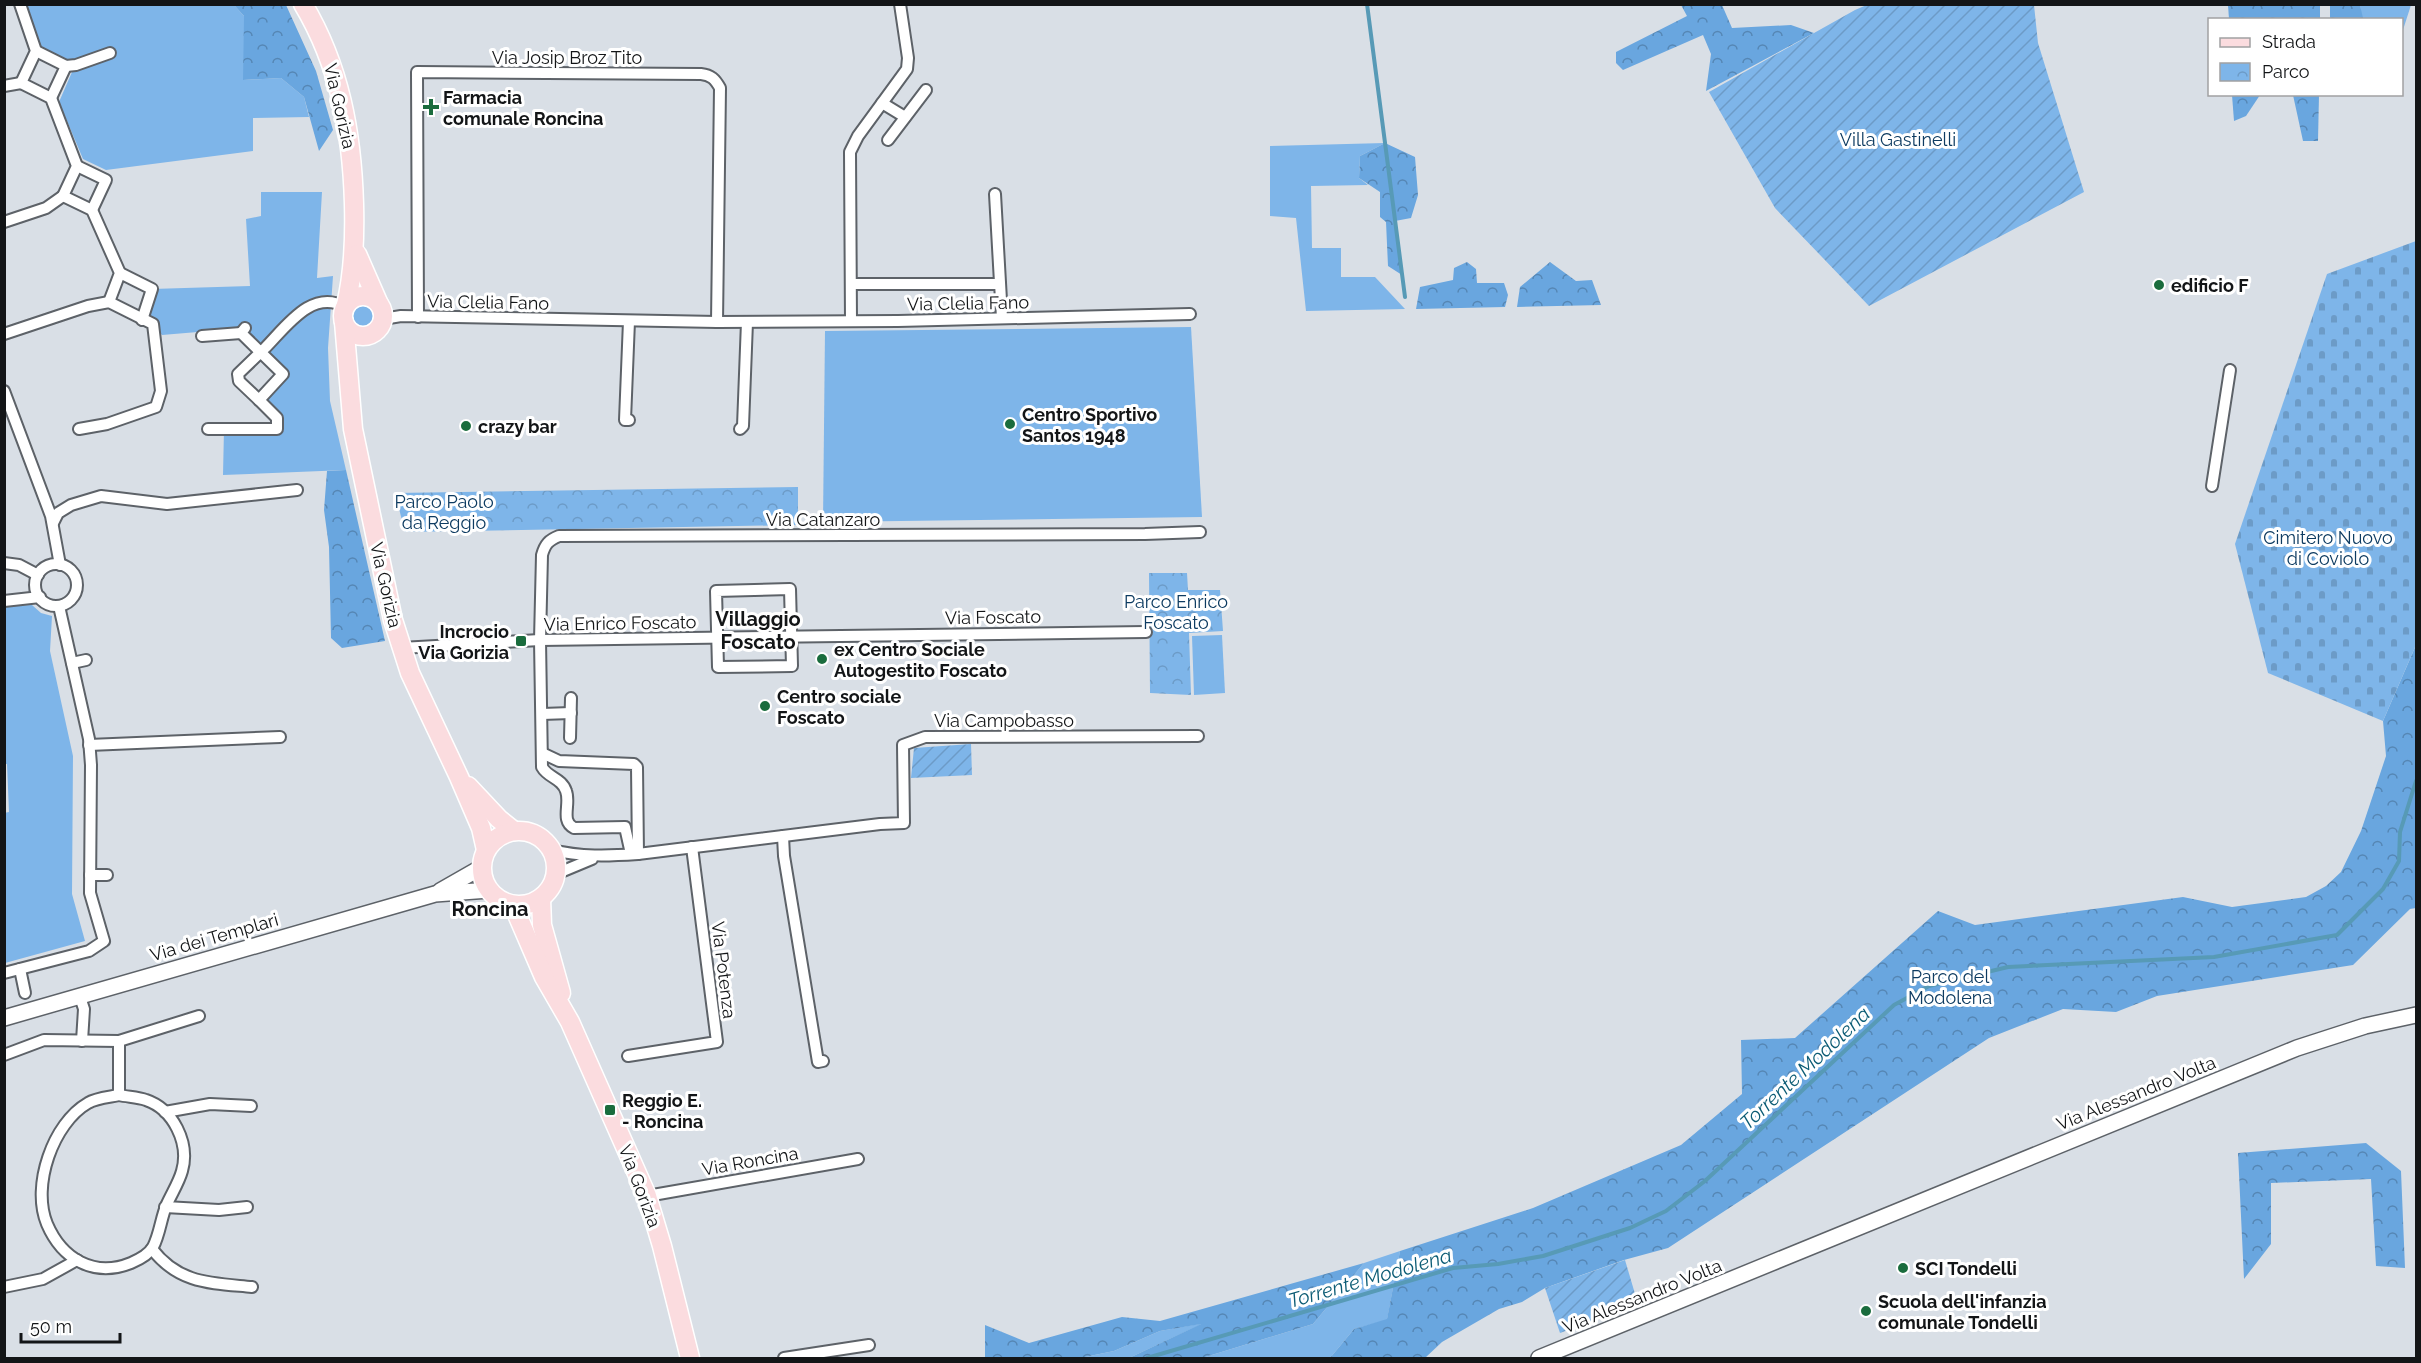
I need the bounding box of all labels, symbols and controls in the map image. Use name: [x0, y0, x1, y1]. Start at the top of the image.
legend: [2208, 18, 2403, 96]
text: Strada: [2262, 31, 2316, 52]
street label: Via Josip Broz Tito: [492, 47, 643, 68]
street label: Via Gorizia: [320, 61, 360, 151]
text: Parco: [2262, 61, 2310, 82]
place label: Farmacia comunale Roncina: [443, 87, 603, 129]
marker: Farmacia comunale Roncina: [424, 100, 438, 114]
park label: Villa Gastinelli: [1840, 129, 1956, 150]
place label: edificio F: [2171, 275, 2249, 296]
marker: edificio F: [2152, 278, 2166, 292]
street label: Via Clelia Fano: [427, 290, 549, 314]
street label: Via Clelia Fano: [907, 291, 1029, 315]
place label: Centro Sportivo Santos 1948: [1022, 404, 1157, 446]
place label: crazy bar: [478, 416, 557, 437]
marker: Centro Sportivo Santos 1948: [1003, 417, 1017, 431]
marker: crazy bar: [459, 419, 473, 433]
park label: Parco Paolo da Reggio: [394, 491, 494, 533]
street label: Via Catanzaro: [766, 509, 880, 530]
park label: Cimitero Nuovo di Coviolo: [2263, 527, 2393, 569]
street label: Via Gorizia: [366, 540, 406, 630]
park label: Parco Enrico Foscato: [1124, 591, 1228, 633]
street label: Via Foscato: [945, 606, 1042, 628]
district label: Villaggio Foscato: [715, 607, 801, 654]
street label: Via Enrico Foscato: [543, 611, 697, 635]
place label: Incrocio Via Gorizia: [418, 621, 509, 663]
marker: Incrocio Via Gorizia: [514, 634, 528, 648]
place label: ex Centro Sociale Autogestito Foscato: [834, 639, 1007, 681]
marker: ex Centro Sociale Autogestito Foscato: [815, 652, 829, 666]
place label: Centro sociale Foscato: [777, 686, 901, 728]
marker: Centro sociale Foscato: [758, 699, 772, 713]
street label: Via Campobasso: [934, 710, 1074, 731]
district label: Roncina: [451, 897, 529, 921]
street label: Via dei Templari: [147, 909, 281, 965]
street label: Via Potenza: [708, 920, 740, 1020]
park label: Parco del Modolena: [1908, 966, 1992, 1008]
water label: Torrente Modolena: [1735, 1002, 1875, 1134]
street label: Via Alessandro Volta: [2053, 1051, 2219, 1135]
place label: Reggio E. - Roncina: [622, 1090, 703, 1132]
marker: Reggio E. - Roncina: [603, 1103, 617, 1117]
street label: Via Gorizia: [615, 1142, 665, 1230]
street label: Via Roncina: [700, 1142, 800, 1180]
water label: Torrente Modolena: [1286, 1243, 1454, 1313]
street label: Via Alessandro Volta: [1559, 1254, 1725, 1338]
place label: SCI Tondelli: [1915, 1258, 2017, 1279]
marker: SCI Tondelli: [1896, 1261, 1910, 1275]
place label: Scuola dell'infanzia comunale Tondelli: [1878, 1291, 2047, 1333]
marker: Scuola dell'infanzia comunale Tondelli: [1859, 1304, 1873, 1318]
scale bar: [21, 1306, 120, 1344]
text: 50 m: [30, 1316, 72, 1337]

